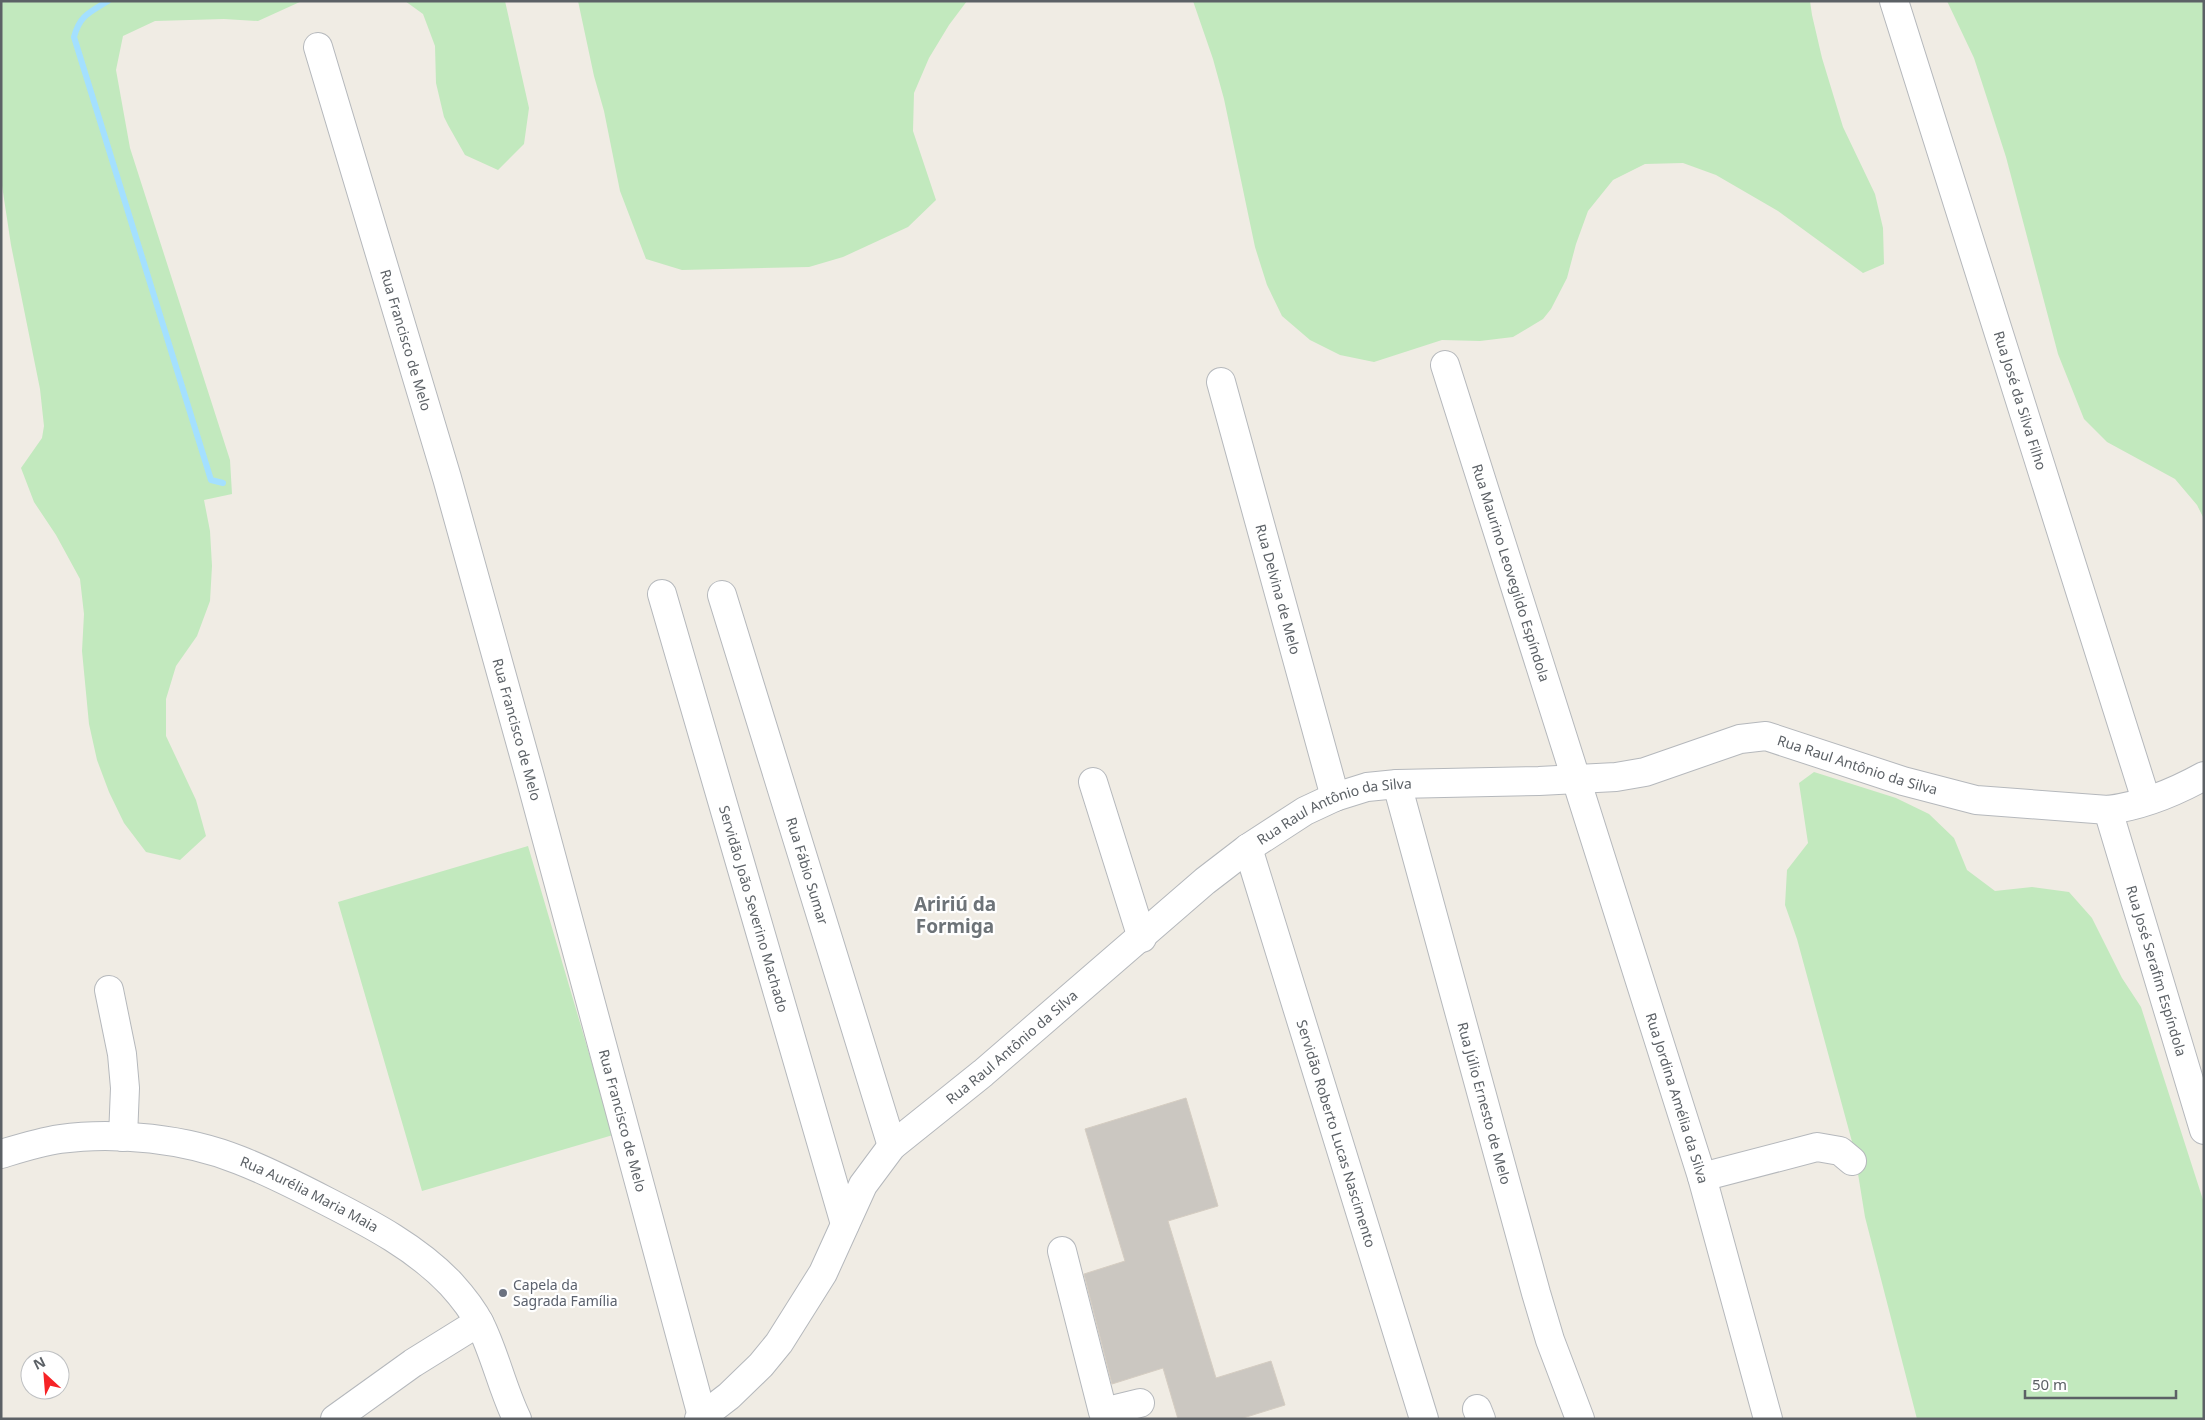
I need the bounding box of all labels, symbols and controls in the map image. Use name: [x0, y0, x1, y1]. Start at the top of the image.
street label: Rua Francisco de Melo: [376, 267, 436, 413]
street label: Rua José da Silva Filho: [1990, 329, 2051, 472]
street label: Rua Maurino Leovegildo Espíndola: [1468, 461, 1555, 684]
street label: Rua Delvina de Melo: [1251, 522, 1305, 657]
street label: Rua Francisco de Melo: [489, 656, 546, 803]
street label: Rua Raul Antônio da Silva: [1775, 730, 1940, 799]
street label: Rua Raul Antônio da Silva: [1253, 774, 1412, 849]
street label: Servidão João Severino Machado: [715, 803, 793, 1014]
street label: Rua Fábio Sumar: [782, 815, 833, 927]
street label: Rua José Serafim Espíndola: [2122, 883, 2191, 1059]
district label: Aririú da Formiga: [914, 891, 996, 939]
street label: Rua Raul Antônio da Silva: [942, 986, 1081, 1108]
street label: Rua Jordina Amélia da Silva: [1642, 1010, 1713, 1185]
street label: Servidão Roberto Lucas Nascimento: [1293, 1017, 1381, 1250]
street label: Rua Júlio Ernesto de Melo: [1453, 1020, 1516, 1187]
street label: Rua Francisco de Melo: [595, 1047, 651, 1194]
street label: Rua Aurélia Maria Maia: [237, 1151, 382, 1236]
place label: Capela da Sagrada Família: [513, 1275, 618, 1310]
marker: Capela da Sagrada Família: [497, 1287, 509, 1299]
north arrow: [20, 1350, 70, 1400]
text: N: [30, 1352, 48, 1374]
scale bar: [2025, 1368, 2176, 1400]
text: 50 m: [2032, 1374, 2067, 1394]

